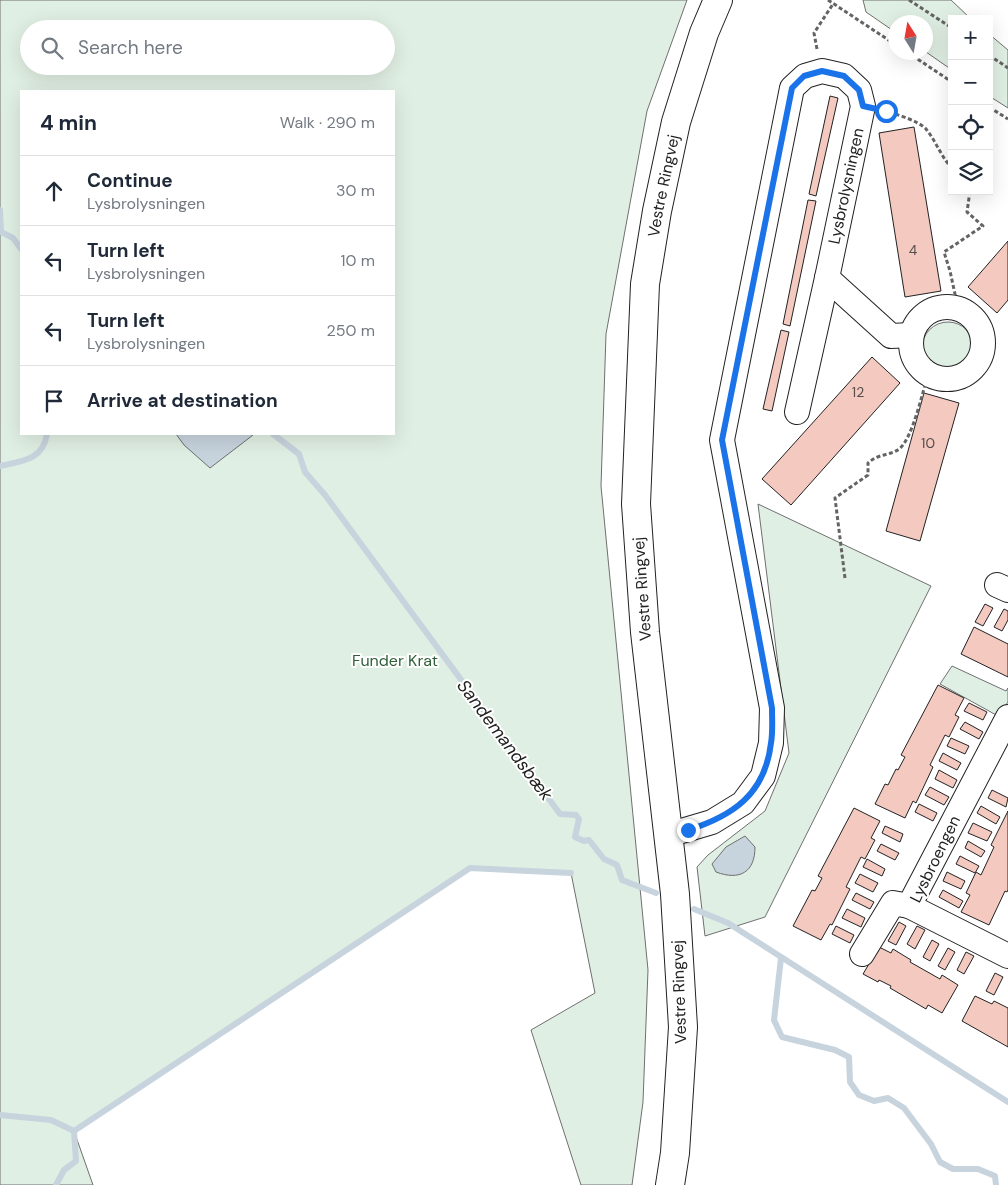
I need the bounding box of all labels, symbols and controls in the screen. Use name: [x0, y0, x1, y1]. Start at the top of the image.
north arrow: [888, 15, 933, 60]
map controls: [948, 15, 993, 195]
button: +: [948, 15, 993, 60]
search box: [20, 20, 395, 75]
icon: search: [38, 34, 66, 62]
text: Search here: [78, 35, 183, 60]
button: −: [948, 60, 993, 105]
route start: [875, 100, 898, 123]
button: locate: [948, 105, 993, 150]
text: 4 min: [40, 109, 97, 137]
text: Walk · 290 m: [280, 112, 375, 133]
street label: Lysbrolysningen: [823, 126, 869, 246]
street label: Vestre Ringvej: [642, 132, 684, 239]
button: layers: [948, 150, 993, 195]
text: Continue: [87, 168, 173, 193]
icon: ahead: [40, 177, 68, 205]
text: 30 m: [336, 180, 375, 201]
text: Lysbrolysningen: [87, 193, 205, 214]
text: Turn left: [87, 238, 165, 263]
house number: 4: [909, 241, 918, 259]
icon: left: [40, 247, 68, 275]
text: 10 m: [341, 250, 375, 271]
text: Lysbrolysningen: [87, 263, 205, 284]
text: Turn left: [87, 308, 165, 333]
icon: left: [40, 317, 68, 345]
text: 250 m: [327, 320, 375, 341]
text: Lysbrolysningen: [87, 333, 205, 354]
house number: 12: [852, 383, 864, 401]
icon: arrive: [40, 387, 68, 415]
text: Arrive at destination: [87, 388, 278, 413]
house number: 10: [921, 434, 935, 452]
street label: Vestre Ringvej: [628, 536, 656, 642]
park label: Funder Krat: [352, 650, 438, 671]
water label: Sandemandsbæk: [452, 675, 559, 806]
street label: Lysbroengen: [905, 812, 965, 906]
route end: [677, 819, 700, 842]
street label: Vestre Ringvej: [667, 940, 691, 1044]

